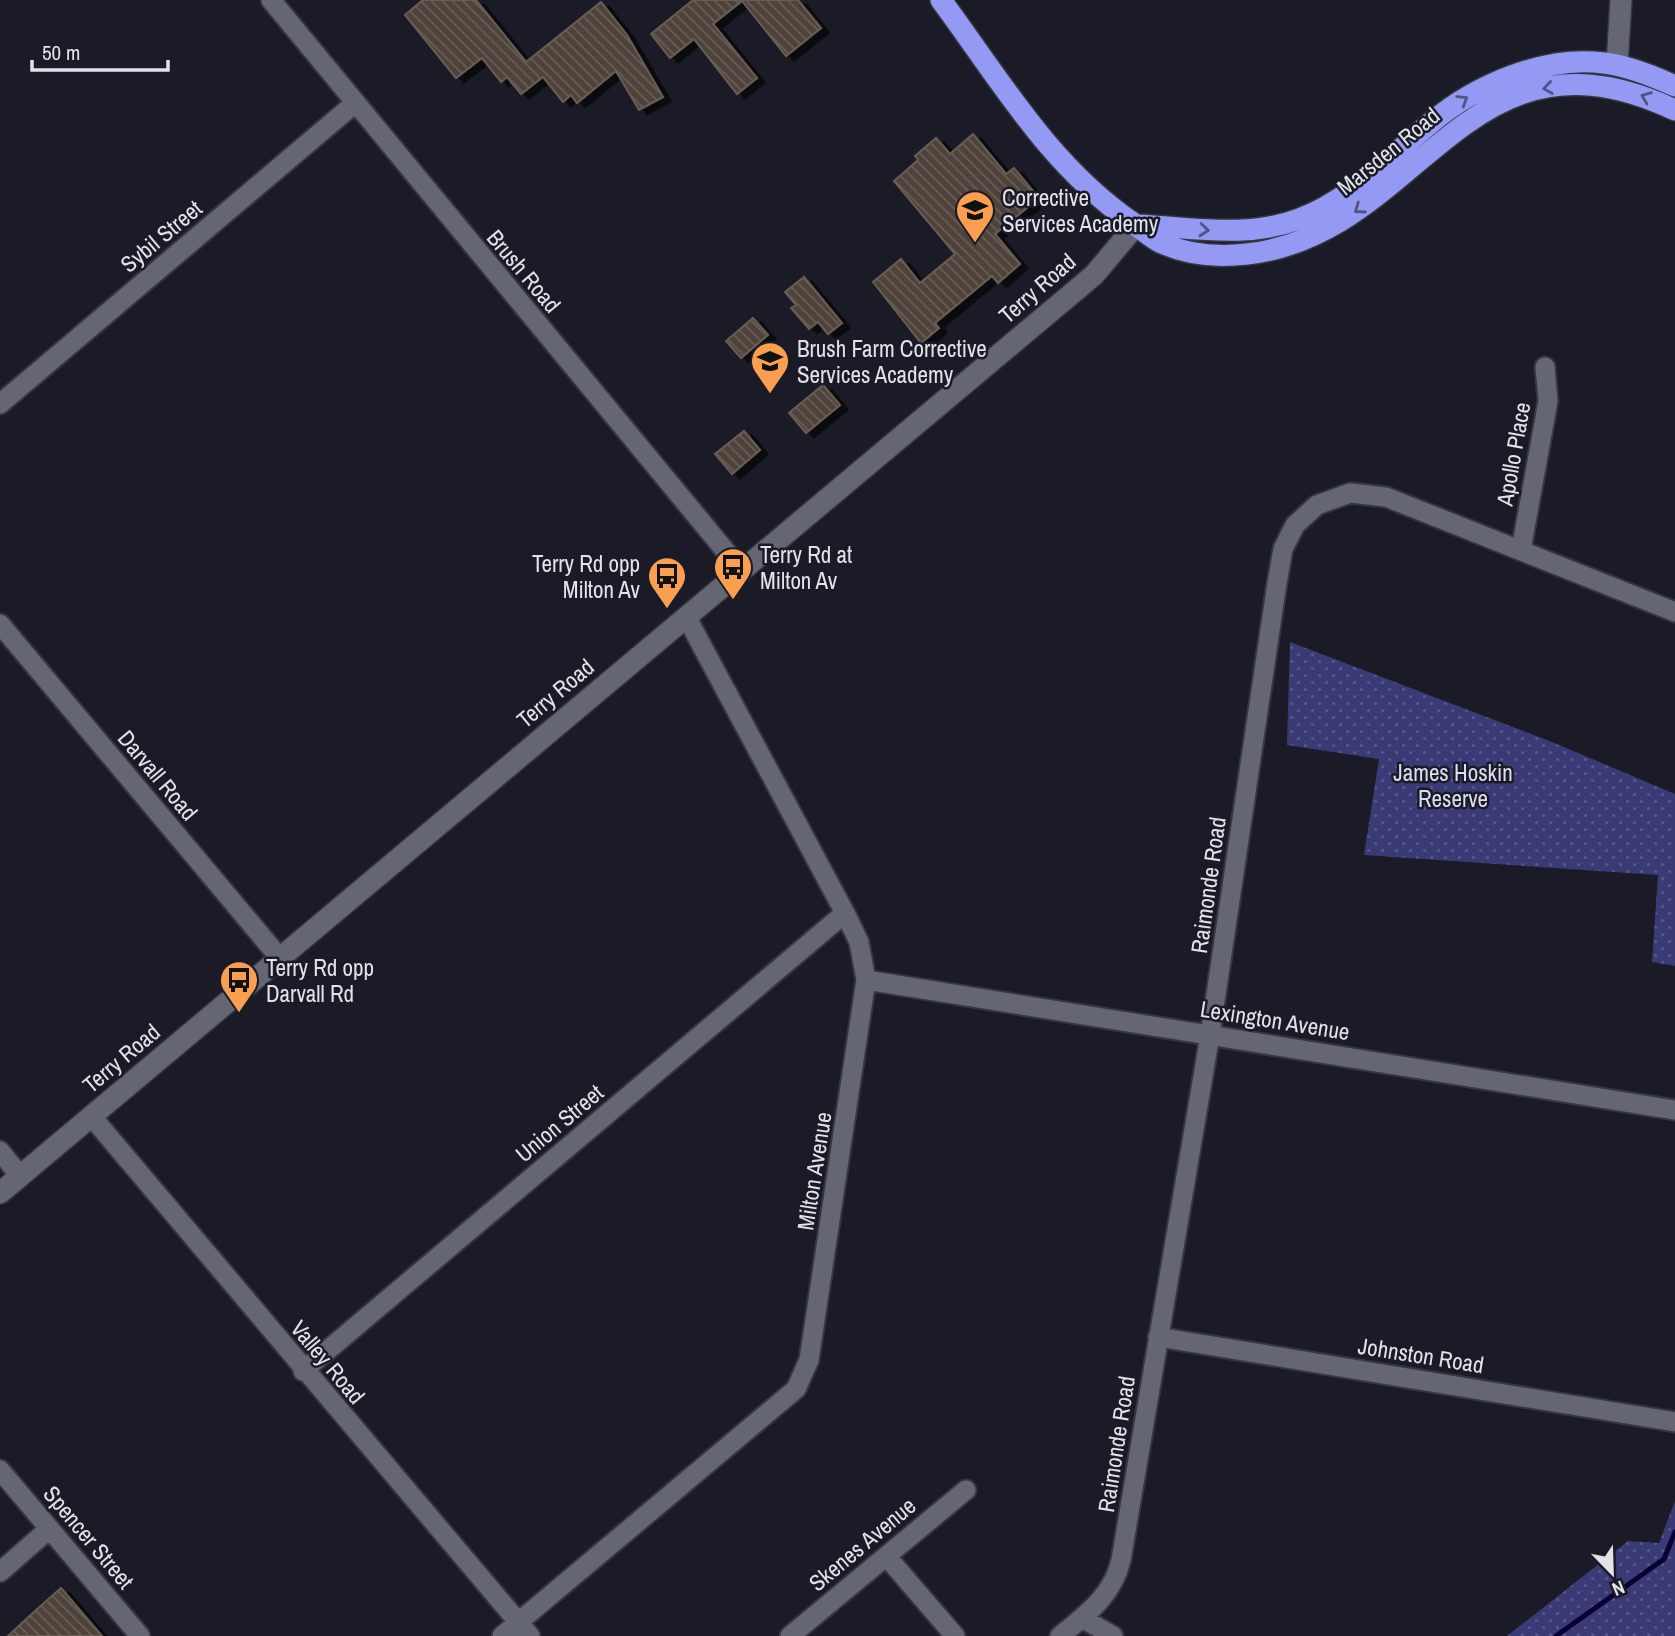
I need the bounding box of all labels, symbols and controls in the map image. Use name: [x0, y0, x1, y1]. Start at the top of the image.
scale bar: [32, 28, 168, 72]
text: 50 m: [42, 38, 80, 67]
one-way arrow: [1542, 81, 1554, 96]
one-way arrow: [1640, 92, 1652, 106]
one-way arrow: [1456, 96, 1469, 109]
street label: Marsden Road: [1330, 100, 1446, 202]
place label: Corrective Services Academy: [1002, 182, 1159, 239]
school or university icon: Corrective Services Academy: [954, 189, 996, 244]
street label: Sybil Street: [114, 193, 208, 279]
one-way arrow: [1354, 201, 1367, 213]
street label: Brush Road: [480, 223, 568, 319]
one-way arrow: [1198, 223, 1209, 238]
street label: Terry Road: [992, 246, 1082, 330]
place label: Brush Farm Corrective Services Academy: [797, 333, 987, 390]
school or university icon: Brush Farm Corrective Services Academy: [749, 340, 791, 395]
street label: Apollo Place: [1488, 400, 1537, 509]
place label: Terry Rd at Milton Av: [760, 539, 852, 596]
bus stop icon: Terry Rd at Milton Av: [712, 546, 754, 601]
place label: Terry Rd opp Milton Av: [532, 548, 641, 605]
bus stop icon: Terry Rd opp Milton Av: [646, 555, 688, 610]
street label: Terry Road: [510, 651, 600, 735]
street label: Darvall Road: [111, 723, 205, 827]
park label: James Hoskin Reserve: [1393, 757, 1513, 814]
street label: Raimonde Road: [1183, 815, 1233, 955]
place label: Terry Rd opp Darvall Rd: [266, 952, 374, 1009]
bus stop icon: Terry Rd opp Darvall Rd: [218, 959, 260, 1014]
street label: Lexington Avenue: [1198, 993, 1352, 1047]
street label: Terry Road: [76, 1016, 166, 1100]
street label: Union Street: [508, 1077, 610, 1169]
street label: Milton Avenue: [789, 1110, 839, 1232]
street label: Valley Road: [284, 1314, 372, 1410]
street label: Johnston Road: [1356, 1330, 1486, 1380]
street label: Raimonde Road: [1090, 1374, 1142, 1514]
street label: Spencer Street: [37, 1479, 141, 1595]
street label: Skenes Avenue: [802, 1490, 922, 1598]
north arrow: [1577, 1538, 1647, 1608]
text: N: [1608, 1574, 1629, 1603]

